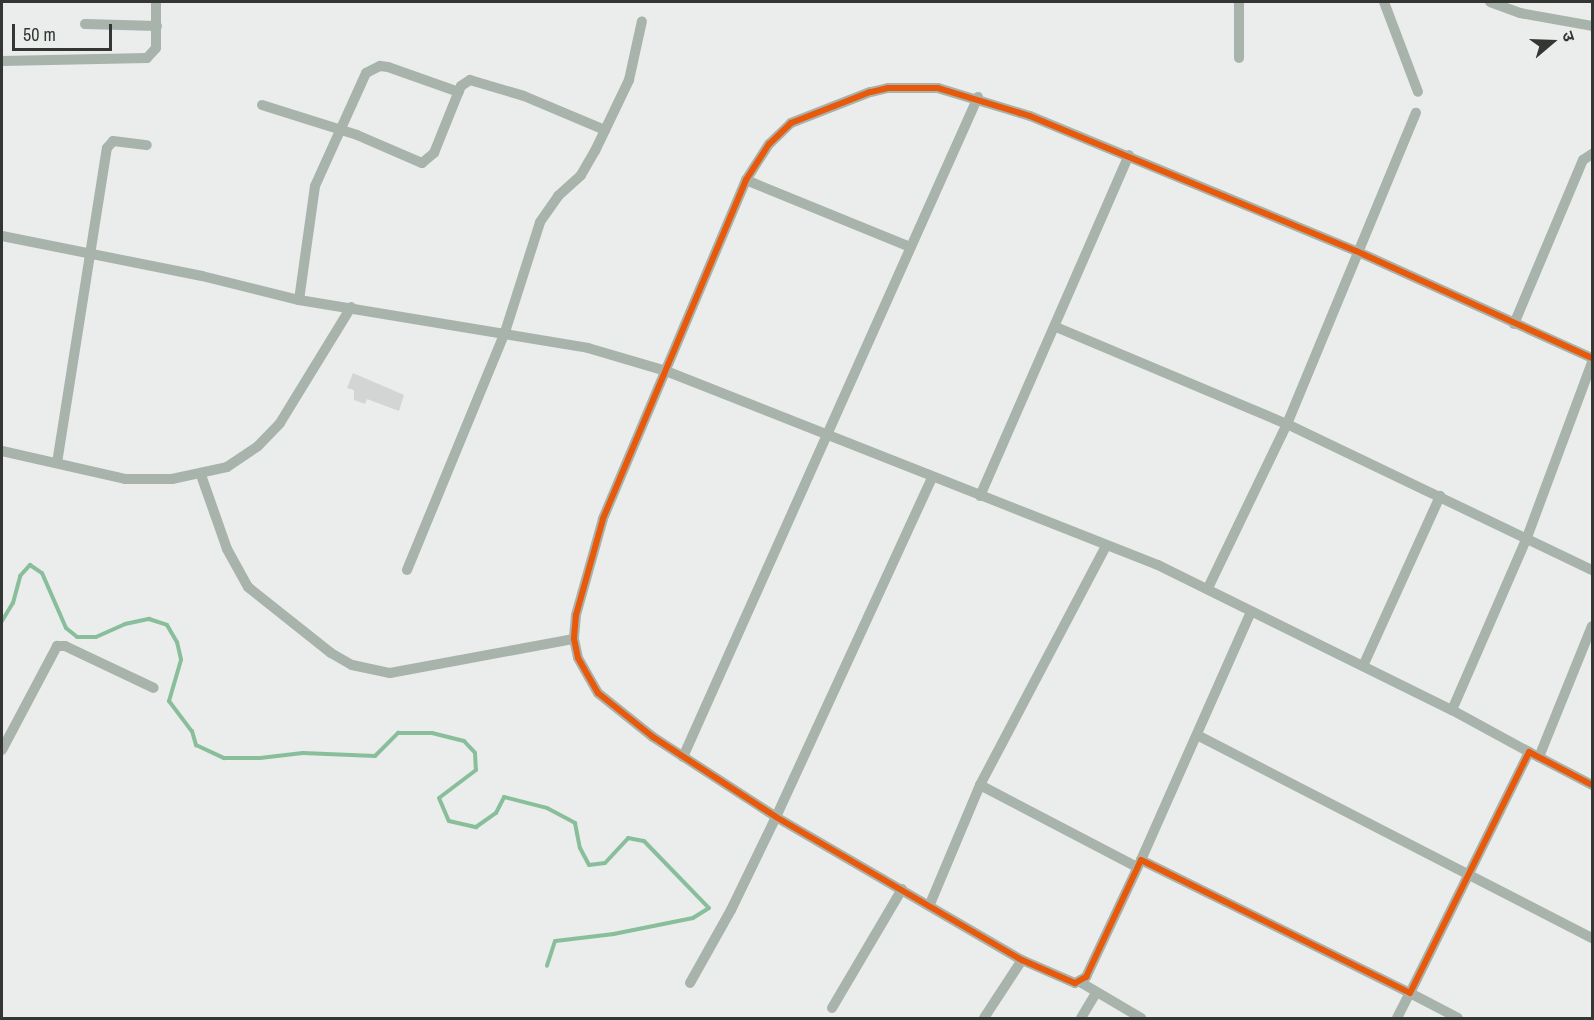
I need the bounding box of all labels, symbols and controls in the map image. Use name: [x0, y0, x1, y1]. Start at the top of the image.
scale bar: [15, 12, 116, 50]
north arrow: [1522, 12, 1582, 72]
text: 50 m: [23, 22, 56, 47]
text: उ: [1557, 28, 1581, 44]

